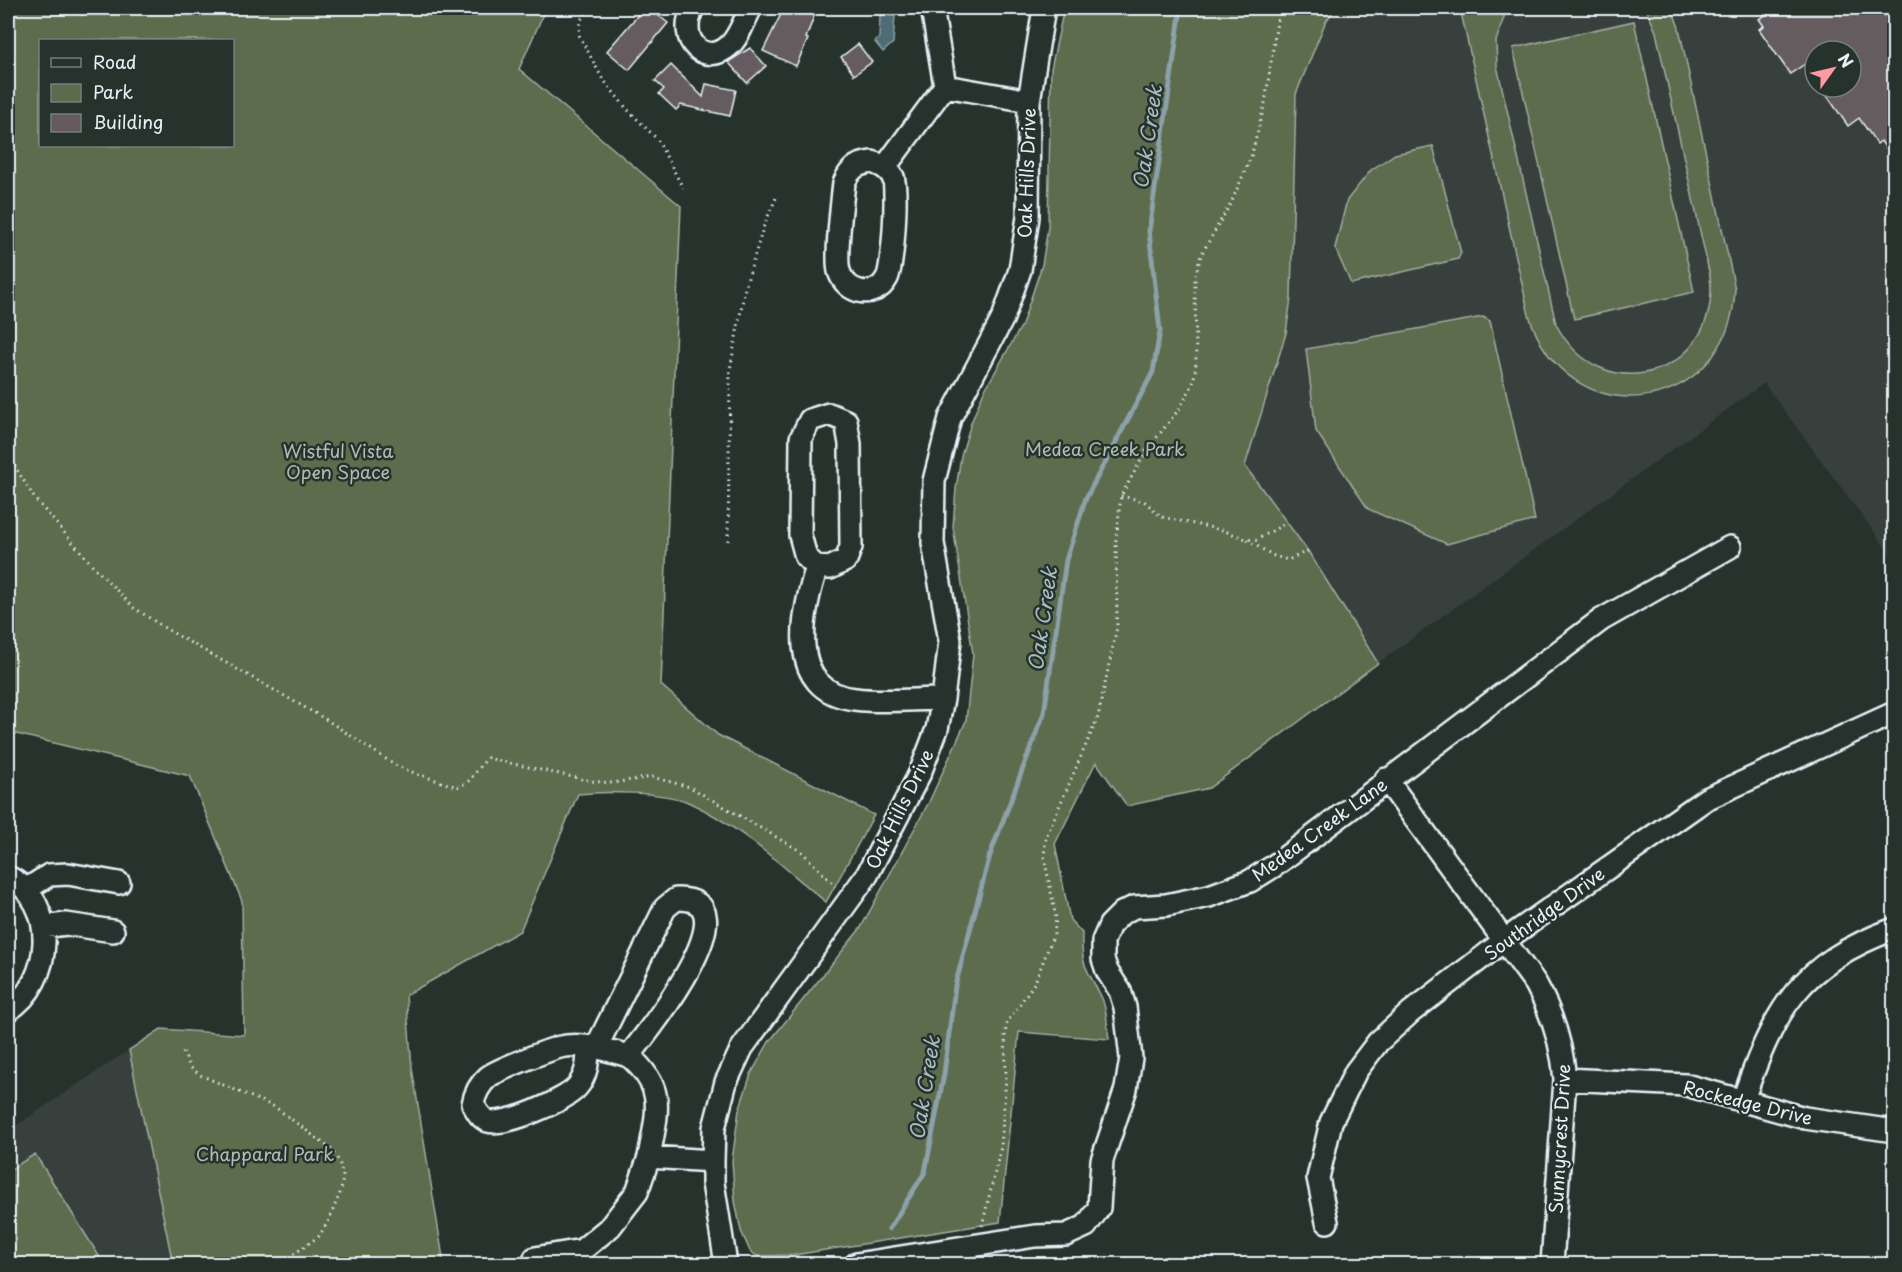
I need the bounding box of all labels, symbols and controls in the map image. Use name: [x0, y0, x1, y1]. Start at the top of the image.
legend: [39, 39, 234, 147]
north arrow: [1803, 39, 1863, 99]
text: Road: [93, 48, 137, 75]
text: N: [1833, 48, 1860, 72]
text: Park: [93, 78, 133, 105]
water label: Oak Creek: [1125, 82, 1169, 191]
street label: Oak Hills Drive: [1010, 107, 1042, 239]
text: Building: [93, 108, 163, 135]
park label: Medea Creek Park: [1025, 435, 1185, 462]
park label: Wistful Vista Open Space: [283, 437, 394, 485]
water label: Oak Creek: [1020, 564, 1064, 673]
street label: Oak Hills Drive: [858, 745, 940, 873]
street label: Medea Creek Lane: [1246, 771, 1392, 887]
street label: Southridge Drive: [1478, 860, 1610, 966]
water label: Oak Creek: [901, 1033, 947, 1142]
street label: Sunnycrest Drive: [1542, 1063, 1576, 1215]
street label: Rockedge Drive: [1681, 1073, 1815, 1131]
park label: Chapparal Park: [196, 1140, 334, 1167]

